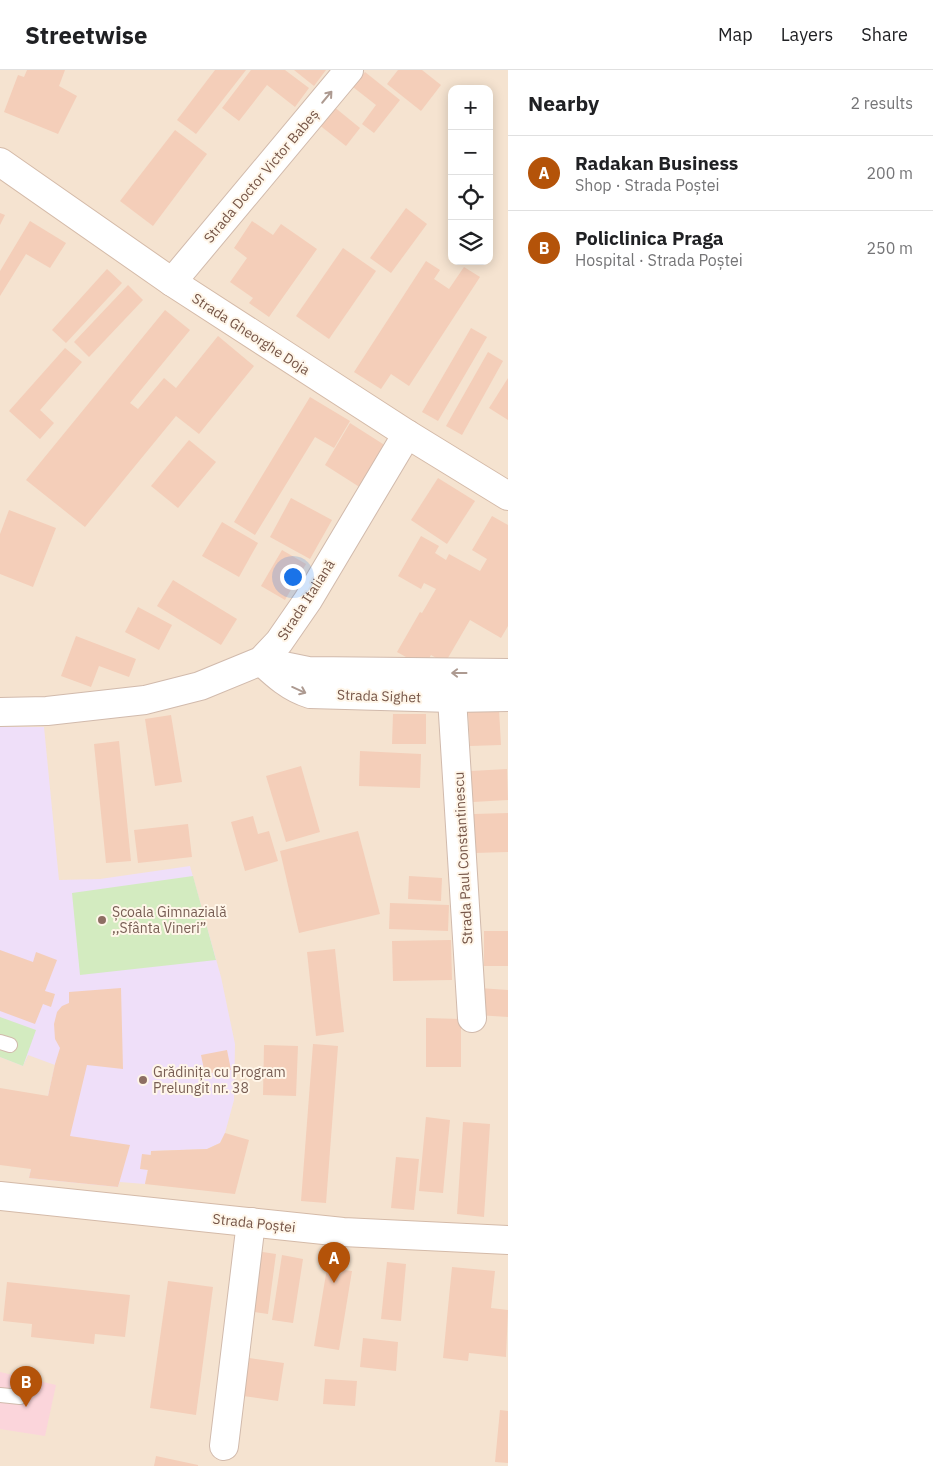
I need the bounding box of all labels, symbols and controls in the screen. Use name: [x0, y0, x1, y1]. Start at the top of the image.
text: Streetwise: [25, 19, 147, 51]
text: Map: [718, 23, 753, 46]
text: Layers: [781, 23, 833, 46]
text: Share: [861, 23, 908, 46]
map controls: [448, 85, 493, 265]
button: +: [448, 85, 493, 130]
text: Nearby: [528, 89, 599, 117]
one-way arrow: [321, 91, 332, 104]
text: 2 results: [850, 93, 913, 113]
street label: Strada Doctor Victor Babeș: [200, 105, 322, 247]
button: −: [448, 130, 493, 175]
text: Radakan Business: [575, 151, 738, 175]
text: A: [539, 163, 549, 183]
text: 200 m: [866, 163, 913, 183]
button: locate: [448, 175, 493, 220]
text: Shop · Strada Poștei: [575, 175, 720, 195]
button: layers: [448, 220, 493, 265]
text: Policlinica Praga: [575, 226, 724, 250]
text: B: [539, 238, 549, 258]
text: 250 m: [866, 238, 913, 258]
text: Hospital · Strada Poștei: [575, 250, 743, 270]
street label: Strada Gheorghe Doja: [189, 289, 314, 379]
street label: Strada Italiană: [273, 556, 339, 644]
your location: [280, 564, 306, 590]
one-way arrow: [452, 668, 468, 677]
one-way arrow: [291, 685, 306, 695]
street label: Strada Sighet: [337, 686, 421, 706]
street label: Strada Paul Constantinescu: [449, 771, 477, 945]
place label: Școala Gimnazială ,,Sfânta Vineri”: [112, 903, 227, 937]
marker: Școala Gimnazială ,,Sfânta Vineri”: [96, 914, 108, 926]
place label: Grădinița cu Program Prelungit nr. 38: [153, 1063, 286, 1097]
marker: Grădinița cu Program Prelungit nr. 38: [137, 1074, 149, 1086]
street label: Strada Poștei: [212, 1210, 296, 1236]
pin: A: [318, 1242, 350, 1283]
pin: B: [10, 1366, 42, 1407]

